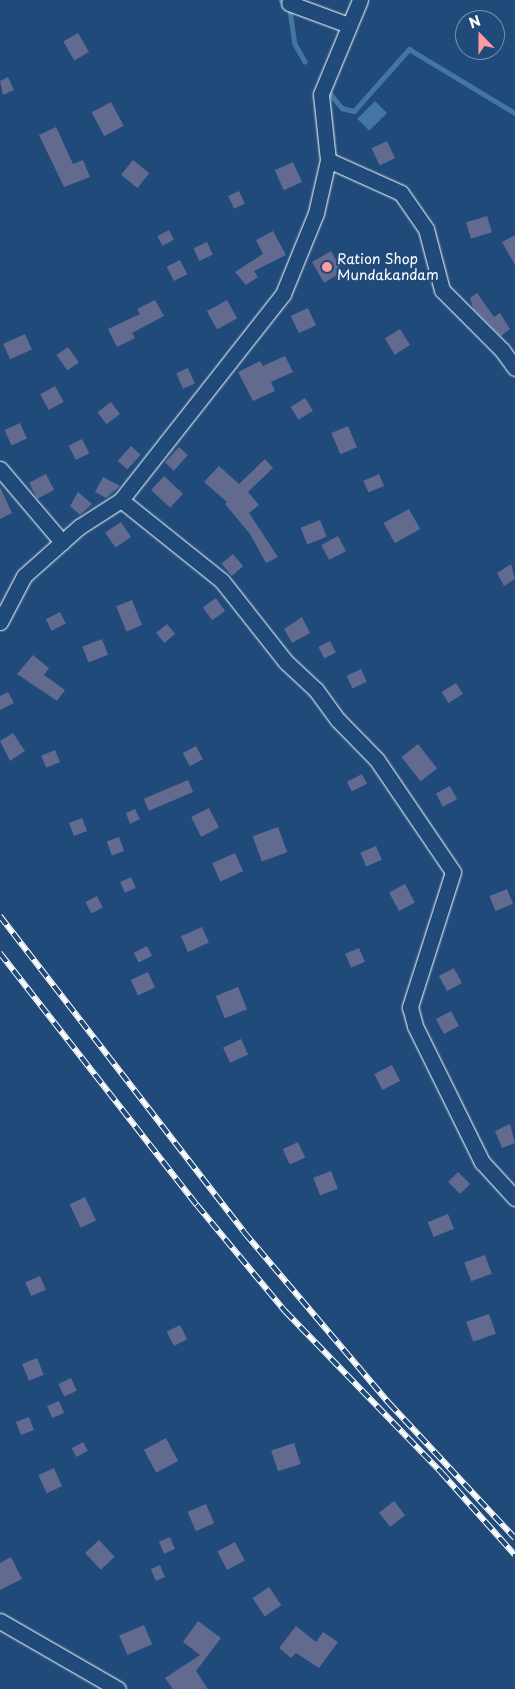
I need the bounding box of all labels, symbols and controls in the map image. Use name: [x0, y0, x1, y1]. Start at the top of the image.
north arrow: [455, 10, 505, 60]
text: N: [465, 10, 484, 33]
place label: Ration Shop Mundakandam: [337, 251, 439, 284]
marker: Ration Shop Mundakandam: [321, 261, 333, 273]

